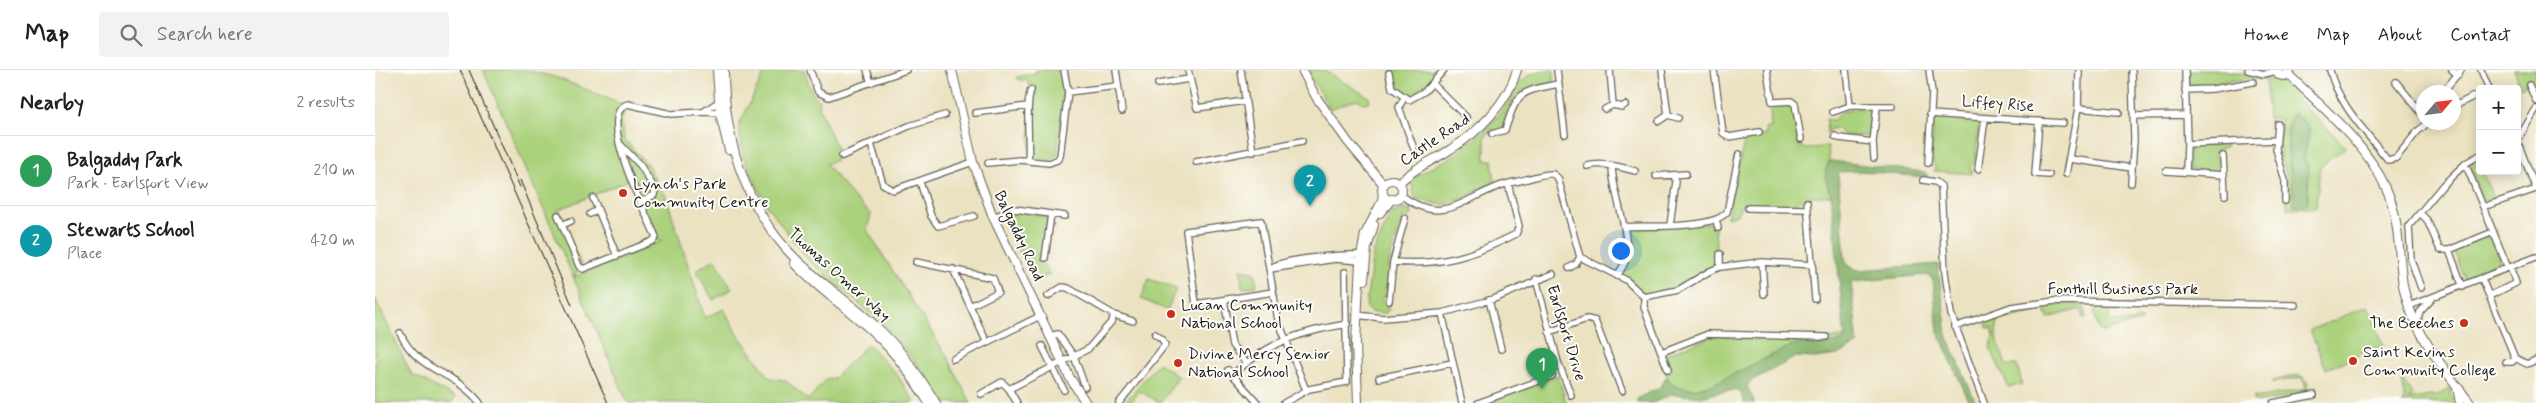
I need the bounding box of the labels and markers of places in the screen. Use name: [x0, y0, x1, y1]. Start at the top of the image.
pin: 2: [1294, 165, 1326, 206]
place label: Lynch's Park Community Centre: [633, 174, 768, 213]
marker: Lynch's Park Community Centre: [617, 187, 629, 199]
place label: Lucan Community National School: [1181, 295, 1312, 334]
marker: Lucan Community National School: [1165, 308, 1177, 320]
place label: The Beeches: [2370, 313, 2454, 334]
marker: The Beeches: [2458, 317, 2470, 329]
place label: Saint Kevins Community College: [2363, 342, 2497, 381]
place label: Divine Mercy Senior National School: [1188, 344, 1331, 383]
pin: 1: [1526, 348, 1558, 389]
marker: Saint Kevins Community College: [2347, 355, 2359, 367]
marker: Divine Mercy Senior National School: [1172, 357, 1184, 369]

